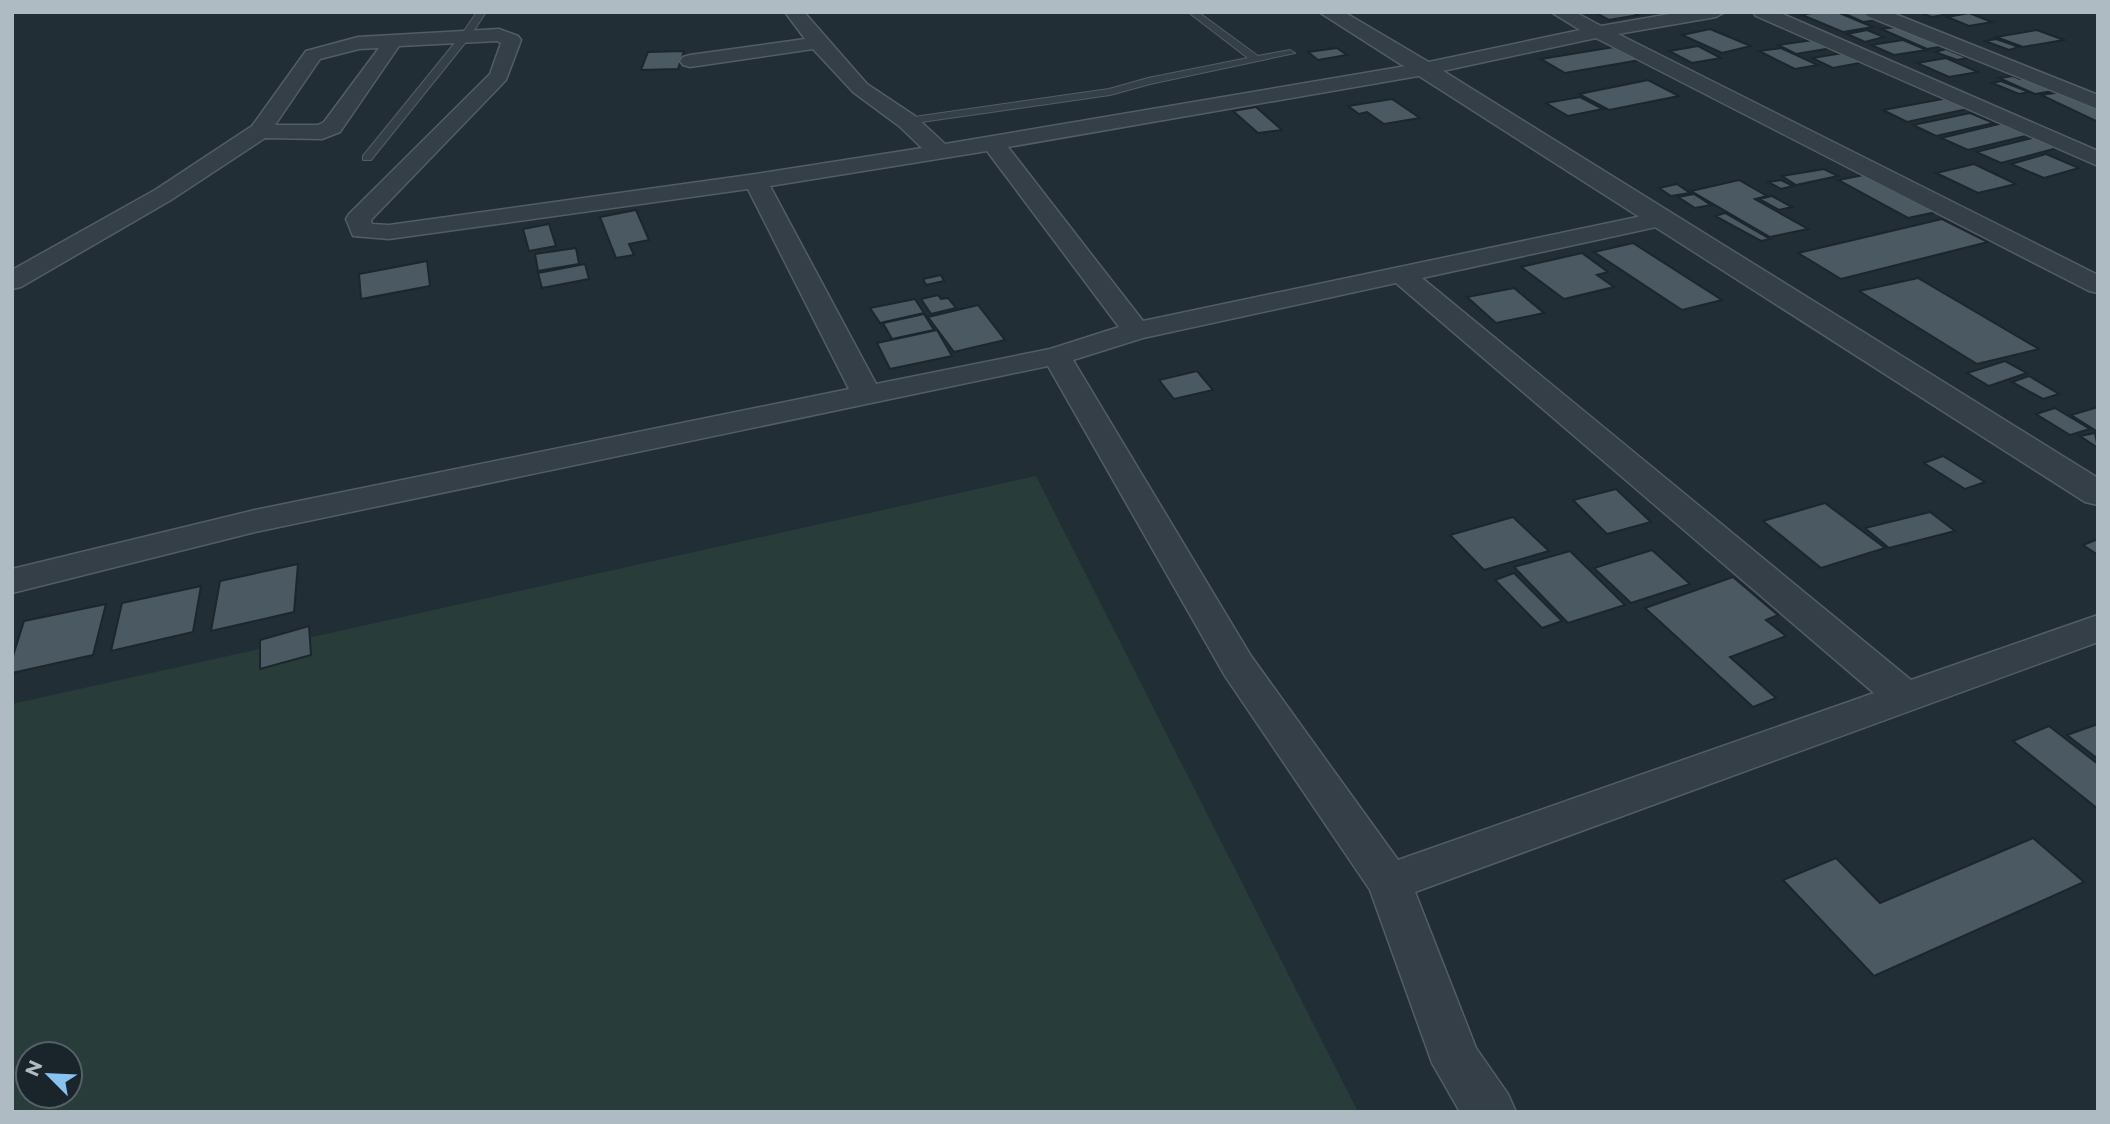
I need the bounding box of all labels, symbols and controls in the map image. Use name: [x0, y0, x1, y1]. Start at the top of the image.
north arrow: [14, 1040, 84, 1110]
text: N: [20, 1057, 48, 1080]

